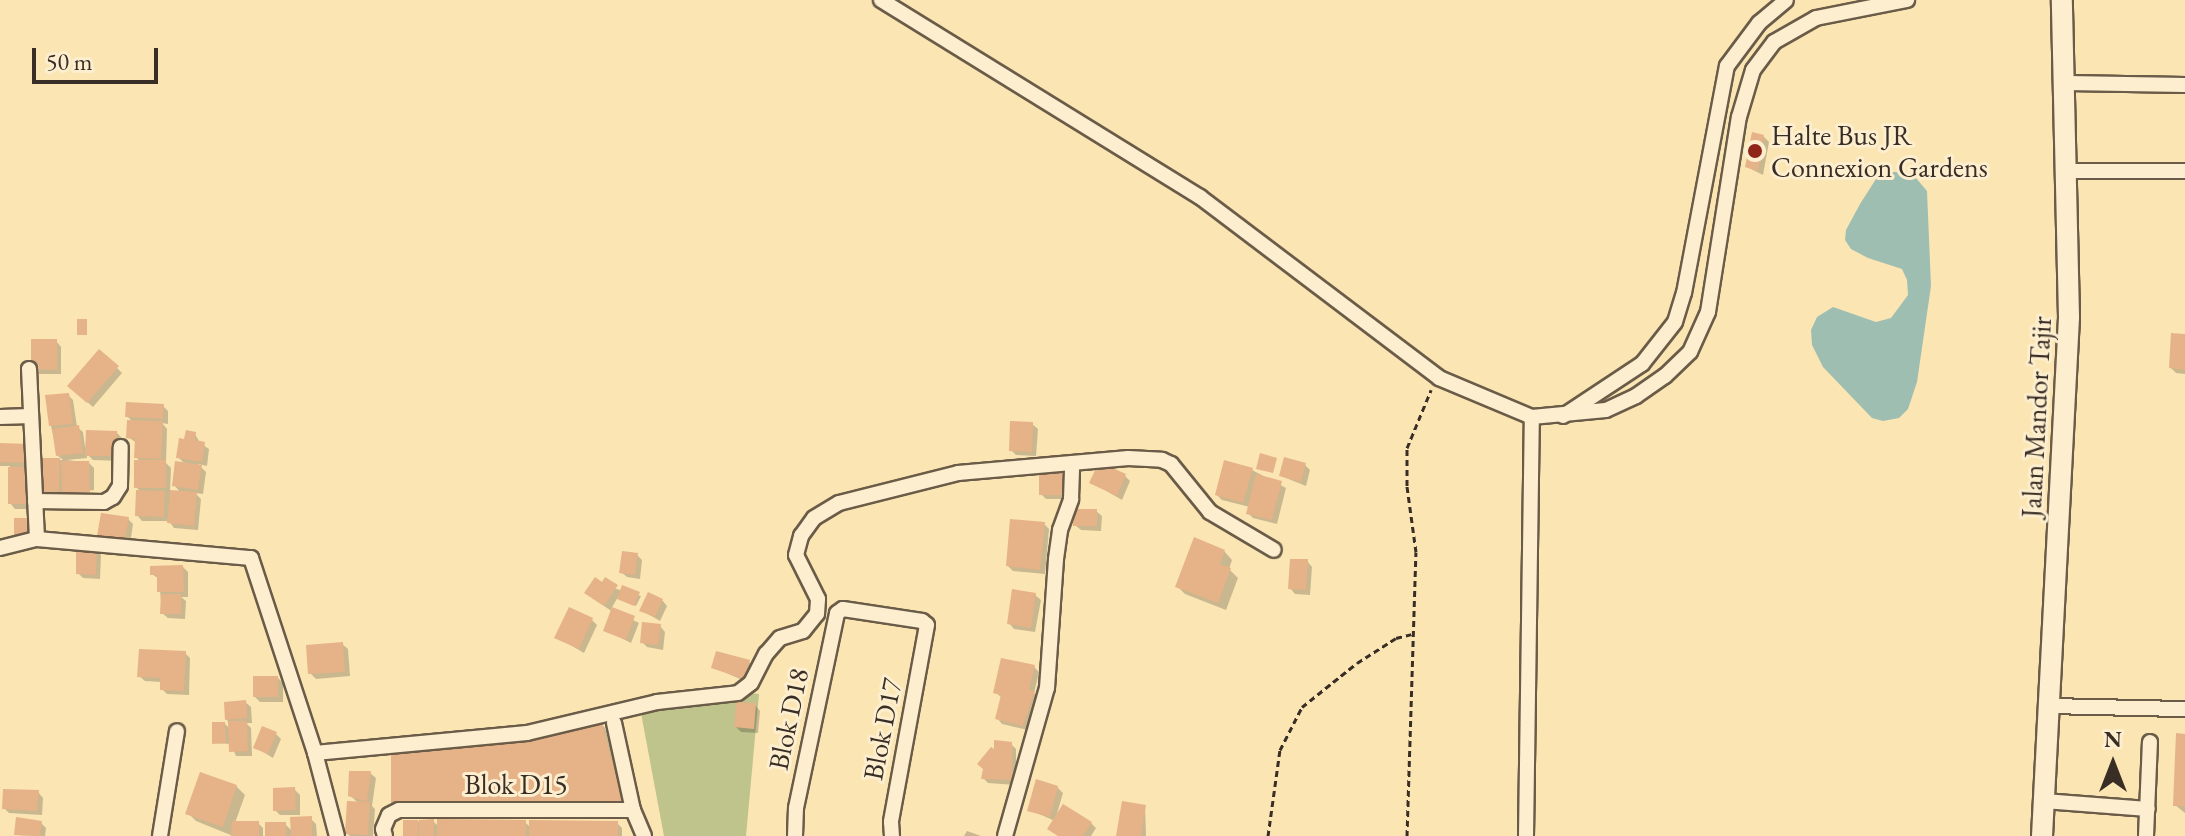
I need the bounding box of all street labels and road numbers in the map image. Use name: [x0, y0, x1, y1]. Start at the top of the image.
street label: Jalan Mandor Tajir: [2014, 315, 2058, 519]
street label: Blok D18: [761, 665, 815, 773]
street label: Blok D17: [856, 675, 908, 783]
street label: Blok D15: [464, 767, 568, 801]

